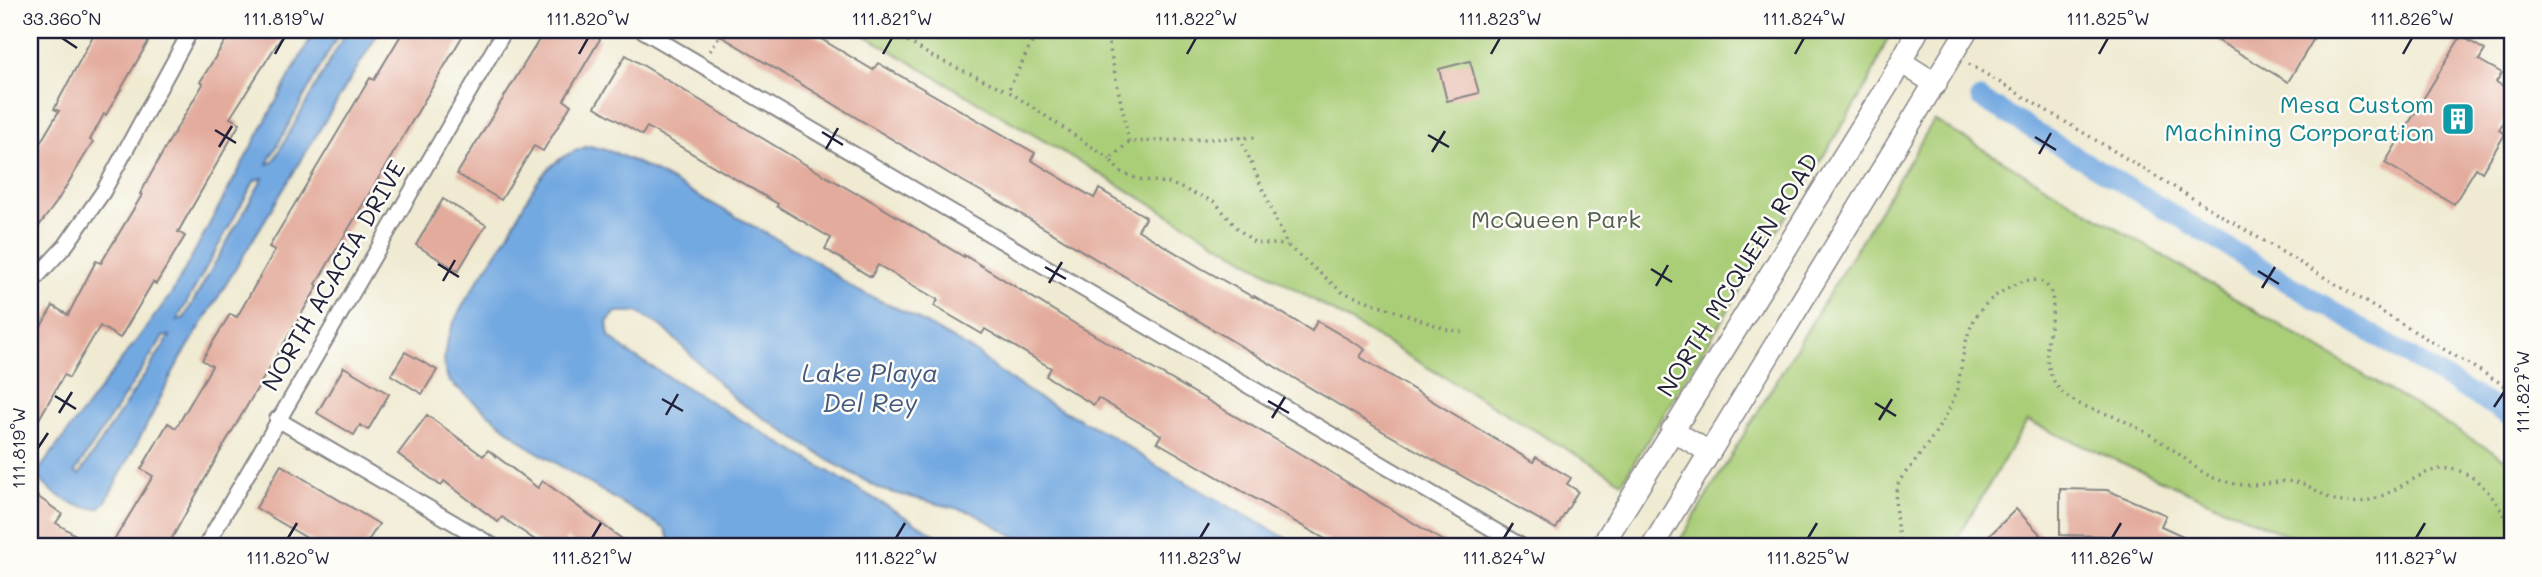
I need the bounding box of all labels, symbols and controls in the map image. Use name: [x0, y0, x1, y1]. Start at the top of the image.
text: 33.360°N: [22, 6, 102, 30]
text: 111.819°W: [243, 6, 325, 30]
text: 111.820°W: [546, 6, 630, 30]
text: 111.821°W: [851, 6, 933, 30]
text: 111.822°W: [1154, 6, 1238, 30]
text: 111.823°W: [1458, 6, 1542, 30]
text: 111.824°W: [1762, 6, 1846, 30]
text: 111.825°W: [2066, 6, 2150, 30]
text: 111.826°W: [2370, 6, 2454, 30]
place label: Mesa Custom Machining Corporation: [2165, 88, 2434, 147]
building icon: Mesa Custom Machining Corporation: [2439, 100, 2477, 138]
street label: NORTH MCQUEEN ROAD: [1649, 147, 1825, 402]
street label: NORTH ACACIA DRIVE: [254, 154, 411, 396]
park label: McQueen Park: [1471, 203, 1641, 234]
text: 111.827°W: [2510, 350, 2534, 434]
water label: Lake Playa Del Rey: [802, 355, 938, 419]
text: 111.819°W: [6, 407, 30, 489]
text: 111.820°W: [246, 545, 330, 569]
text: 111.821°W: [551, 545, 633, 569]
text: 111.822°W: [854, 545, 938, 569]
text: 111.823°W: [1158, 545, 1242, 569]
text: 111.824°W: [1462, 545, 1546, 569]
text: 111.825°W: [1766, 545, 1850, 569]
text: 111.826°W: [2070, 545, 2154, 569]
text: 111.827°W: [2374, 545, 2458, 569]

